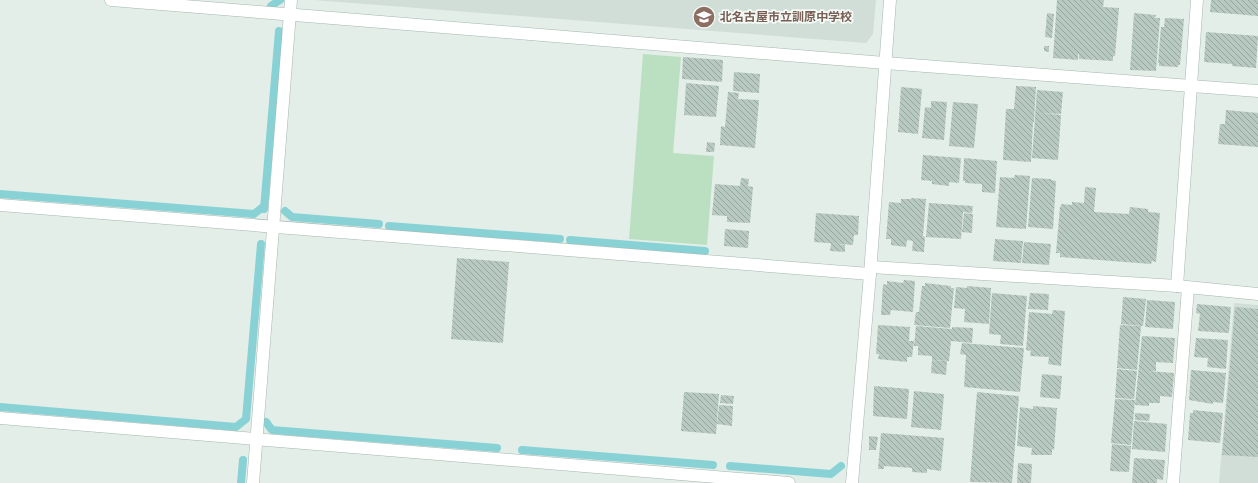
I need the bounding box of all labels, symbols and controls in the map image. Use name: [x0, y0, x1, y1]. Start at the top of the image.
school or university icon: 北名古屋市立訓原中学校: [691, 4, 717, 30]
place label: 北名古屋市立訓原中学校: [720, 8, 852, 25]

